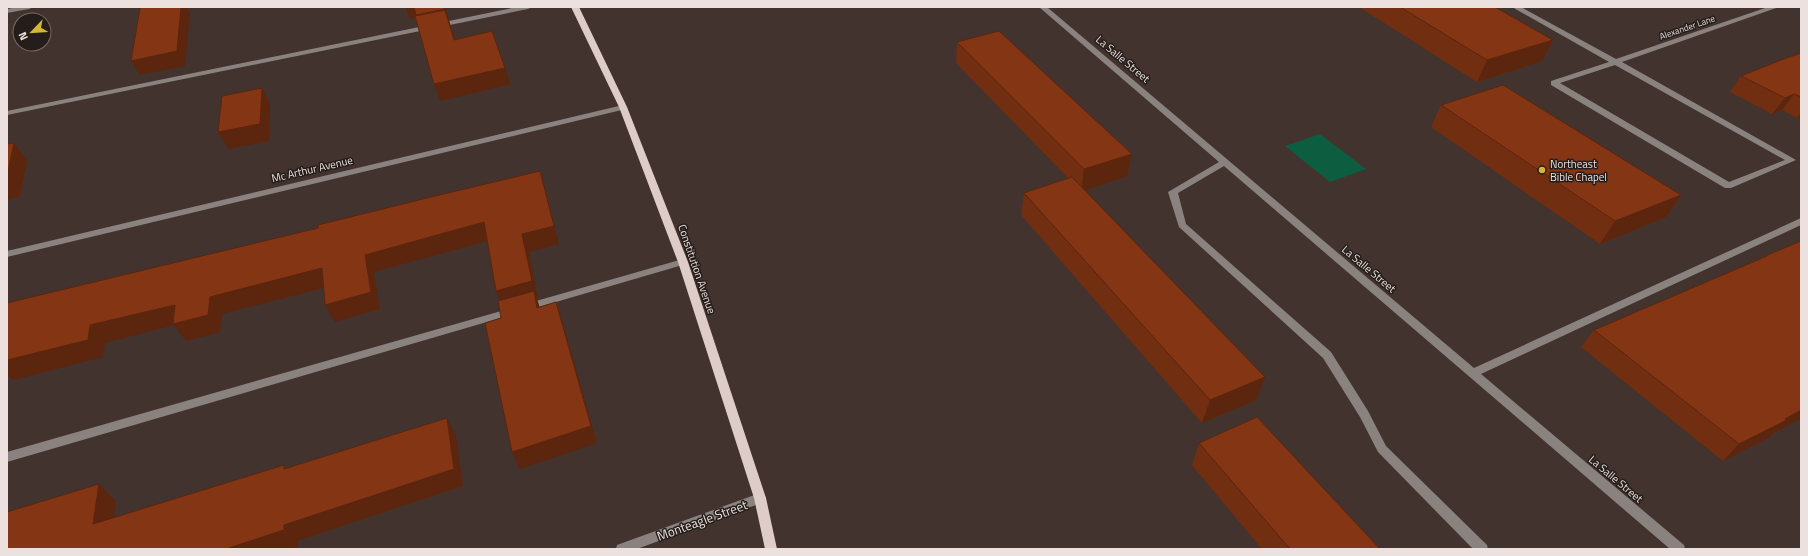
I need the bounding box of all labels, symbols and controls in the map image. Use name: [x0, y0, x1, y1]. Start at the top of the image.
street label: Alexander Lane: [1657, 11, 1717, 43]
north arrow: [12, 12, 52, 52]
text: N: [14, 29, 32, 43]
street label: La Salle Street: [1093, 32, 1154, 86]
street label: Mc Arthur Avenue: [270, 152, 355, 186]
place label: Northeast Bible Chapel: [1550, 156, 1607, 185]
marker: Northeast Bible Chapel: [1537, 165, 1547, 175]
street label: Constitution Avenue: [674, 222, 720, 316]
street label: La Salle Street: [1339, 242, 1400, 296]
street label: La Salle Street: [1586, 452, 1647, 506]
street label: Monteagle Street: [654, 494, 750, 546]

